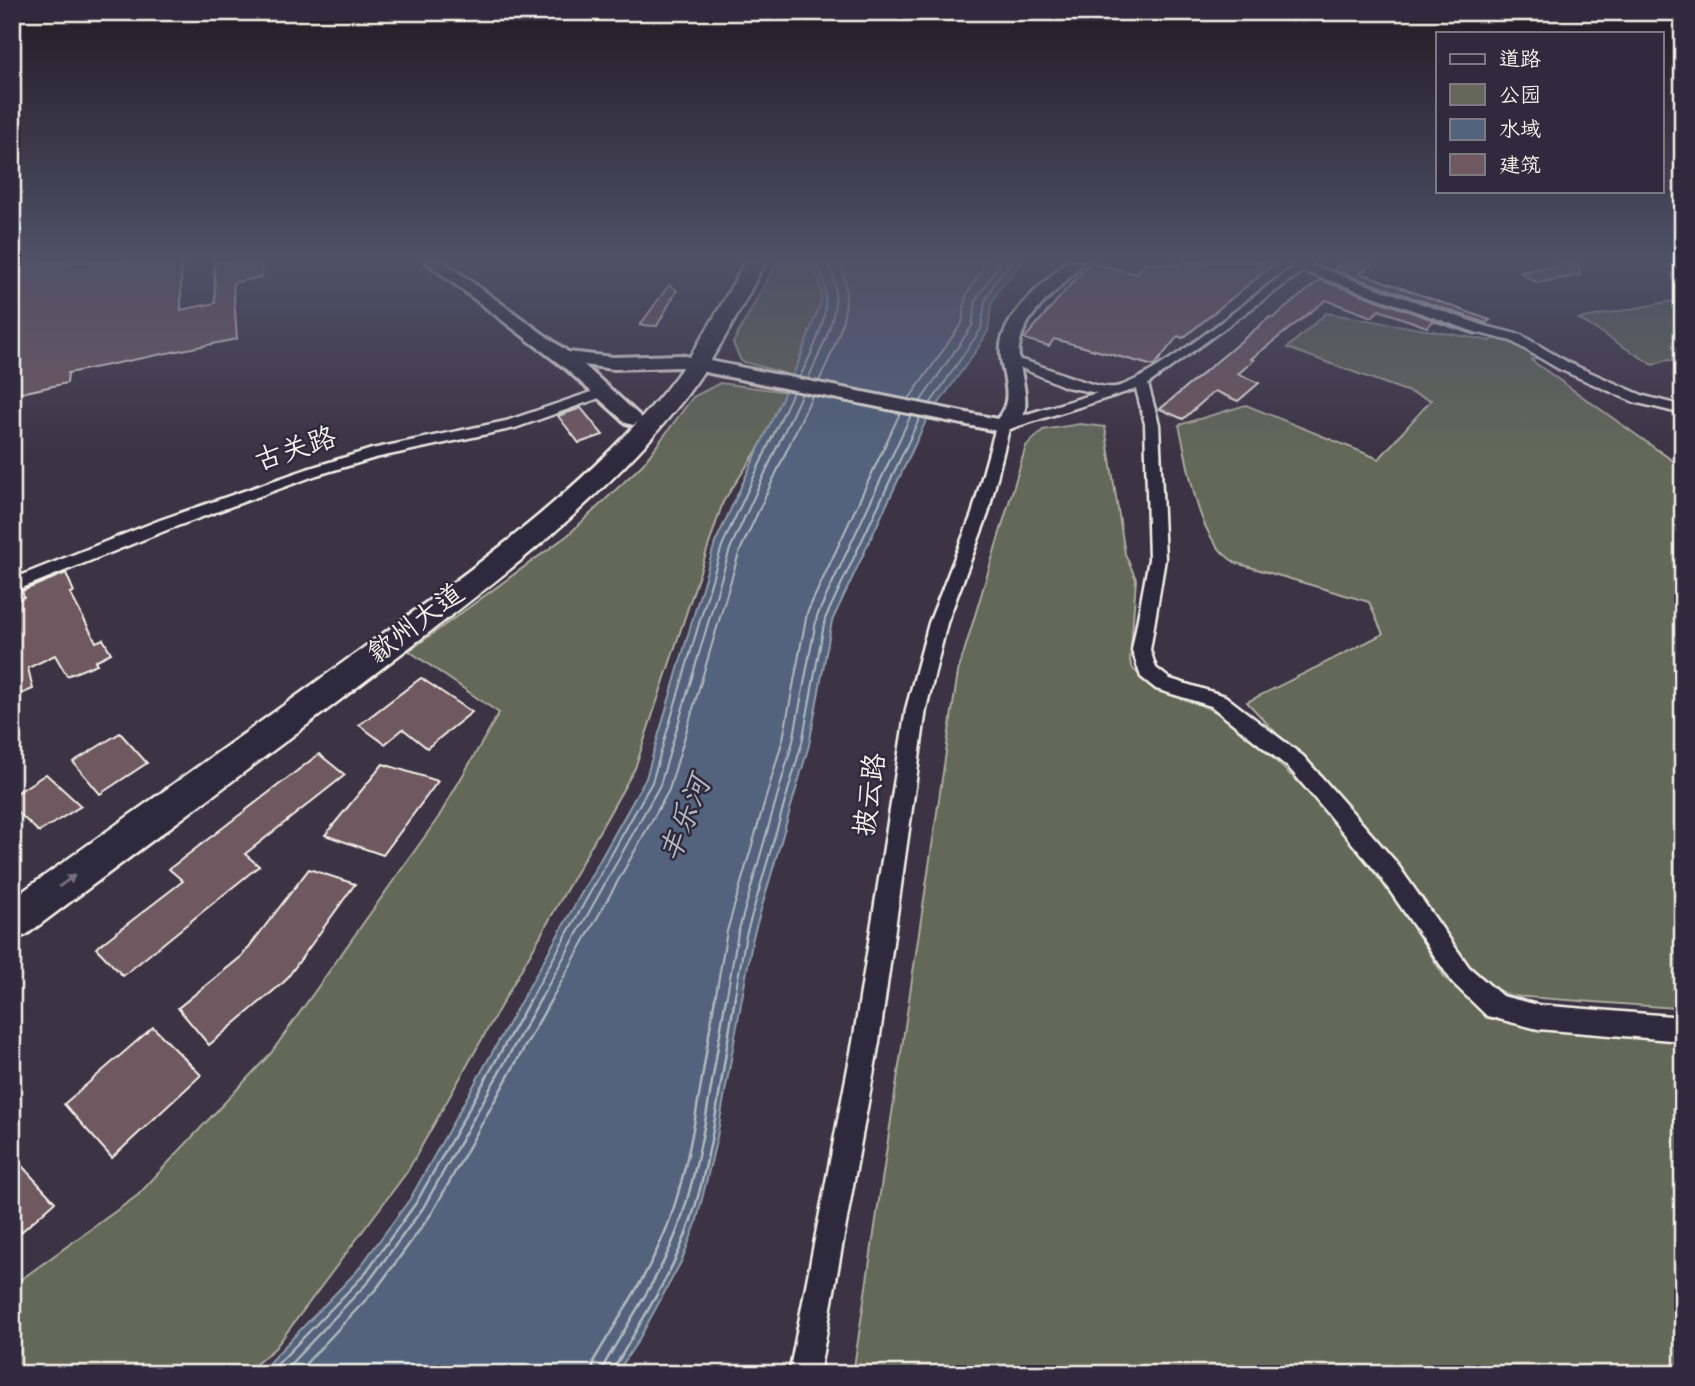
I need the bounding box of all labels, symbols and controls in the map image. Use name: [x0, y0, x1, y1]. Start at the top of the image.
legend: [1436, 32, 1664, 192]
text: 道路: [1499, 46, 1541, 76]
text: 公园: [1499, 82, 1541, 112]
text: 水域: [1499, 116, 1541, 146]
text: 建筑: [1499, 152, 1541, 182]
street label: 古关路: [250, 419, 342, 483]
street label: 歙州大道: [360, 575, 474, 675]
street label: 披云路: [846, 751, 898, 839]
water label: 丰乐河: [650, 765, 726, 870]
one-way arrow: [58, 874, 76, 889]

